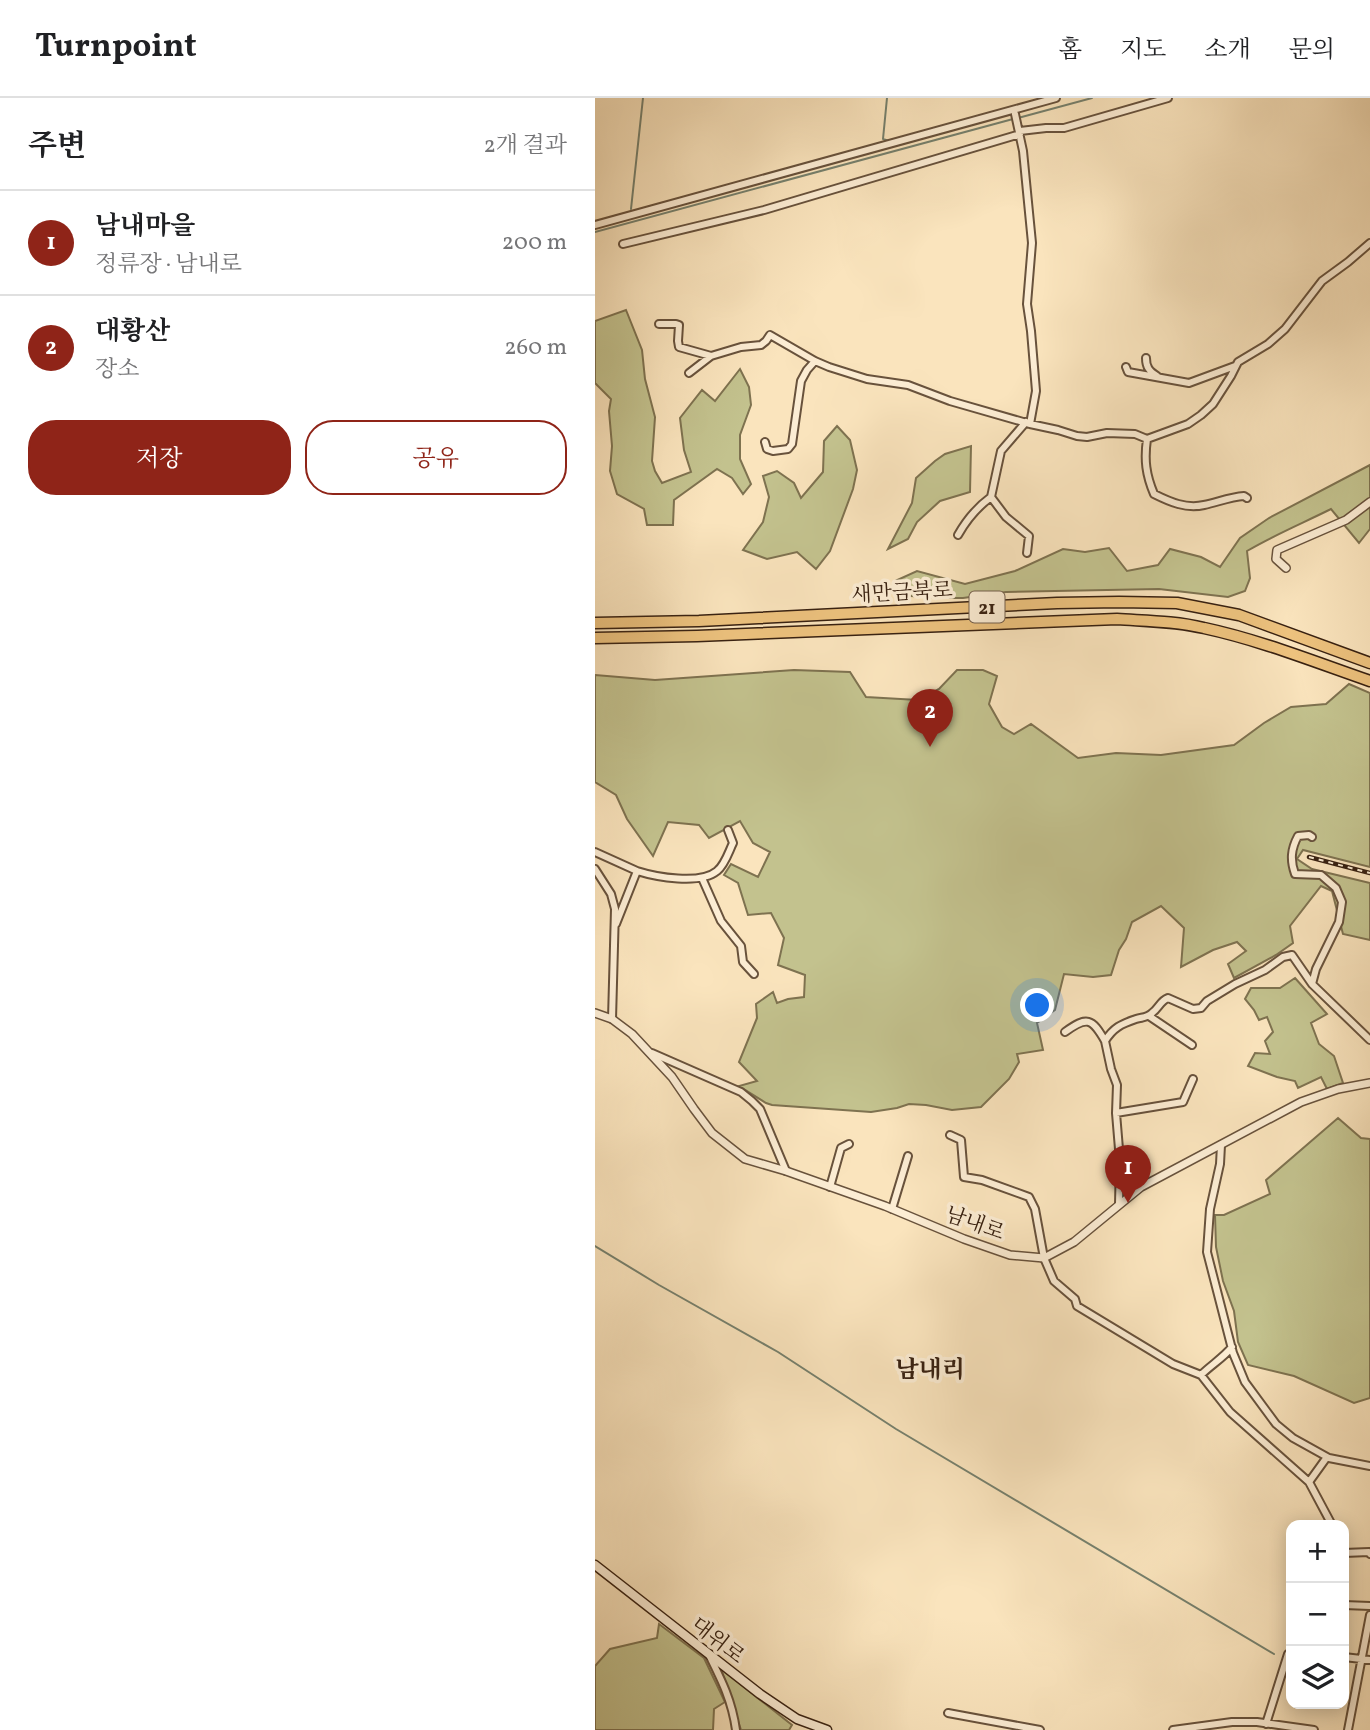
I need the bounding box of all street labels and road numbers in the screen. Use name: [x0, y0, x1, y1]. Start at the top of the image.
street label: 새만금북로: [851, 576, 953, 611]
road number: 21: [969, 592, 1005, 622]
street label: 남내로: [941, 1200, 1008, 1248]
street label: 대위로: [684, 1611, 750, 1671]

